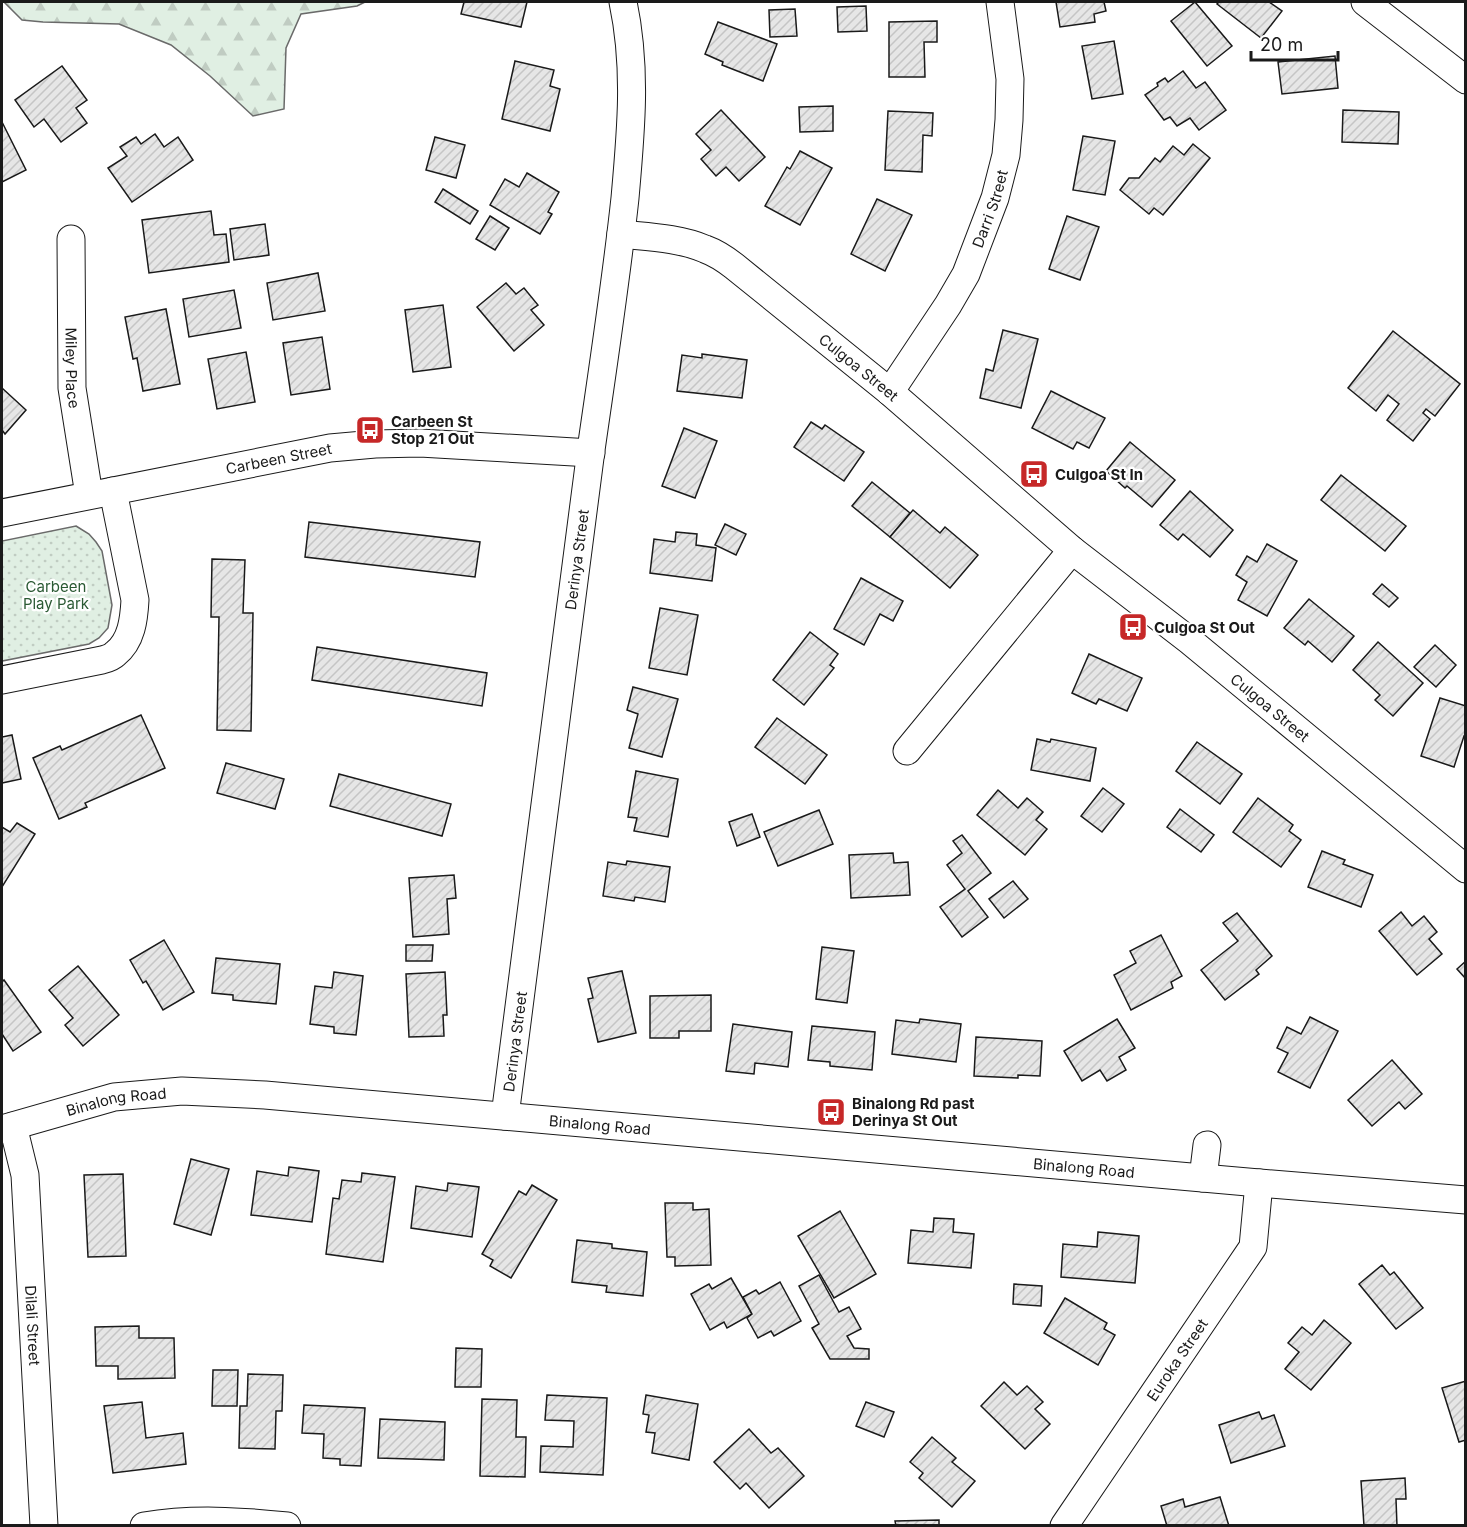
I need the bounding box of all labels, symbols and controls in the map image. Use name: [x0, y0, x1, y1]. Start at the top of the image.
scale bar: [1251, 24, 1338, 62]
text: 20 m: [1260, 34, 1303, 55]
street label: Darri Street: [967, 168, 1011, 250]
street label: Miley Place: [62, 327, 85, 410]
street label: Culgoa Street: [815, 329, 903, 405]
place label: Carbeen St Stop 21 Out: [391, 412, 475, 448]
bus stop icon: Carbeen St Stop 21 Out: [354, 414, 386, 446]
street label: Carbeen Street: [224, 438, 333, 478]
bus stop icon: Culgoa St In: [1018, 458, 1050, 490]
place label: Culgoa St In: [1055, 465, 1143, 484]
street label: Derinya Street: [560, 508, 592, 611]
park label: Carbeen Play Park: [23, 577, 90, 613]
bus stop icon: Culgoa St Out: [1117, 611, 1149, 643]
place label: Culgoa St Out: [1154, 618, 1255, 637]
street label: Culgoa Street: [1227, 669, 1314, 745]
street label: Derinya Street: [499, 990, 531, 1093]
street label: Binalong Road: [64, 1083, 167, 1120]
place label: Binalong Rd past Derinya St Out: [852, 1094, 975, 1130]
bus stop icon: Binalong Rd past Derinya St Out: [815, 1096, 847, 1128]
street label: Binalong Road: [548, 1111, 651, 1139]
street label: Binalong Road: [1032, 1154, 1136, 1181]
street label: Dilali Street: [21, 1285, 45, 1366]
street label: Euroka Street: [1142, 1315, 1211, 1404]

